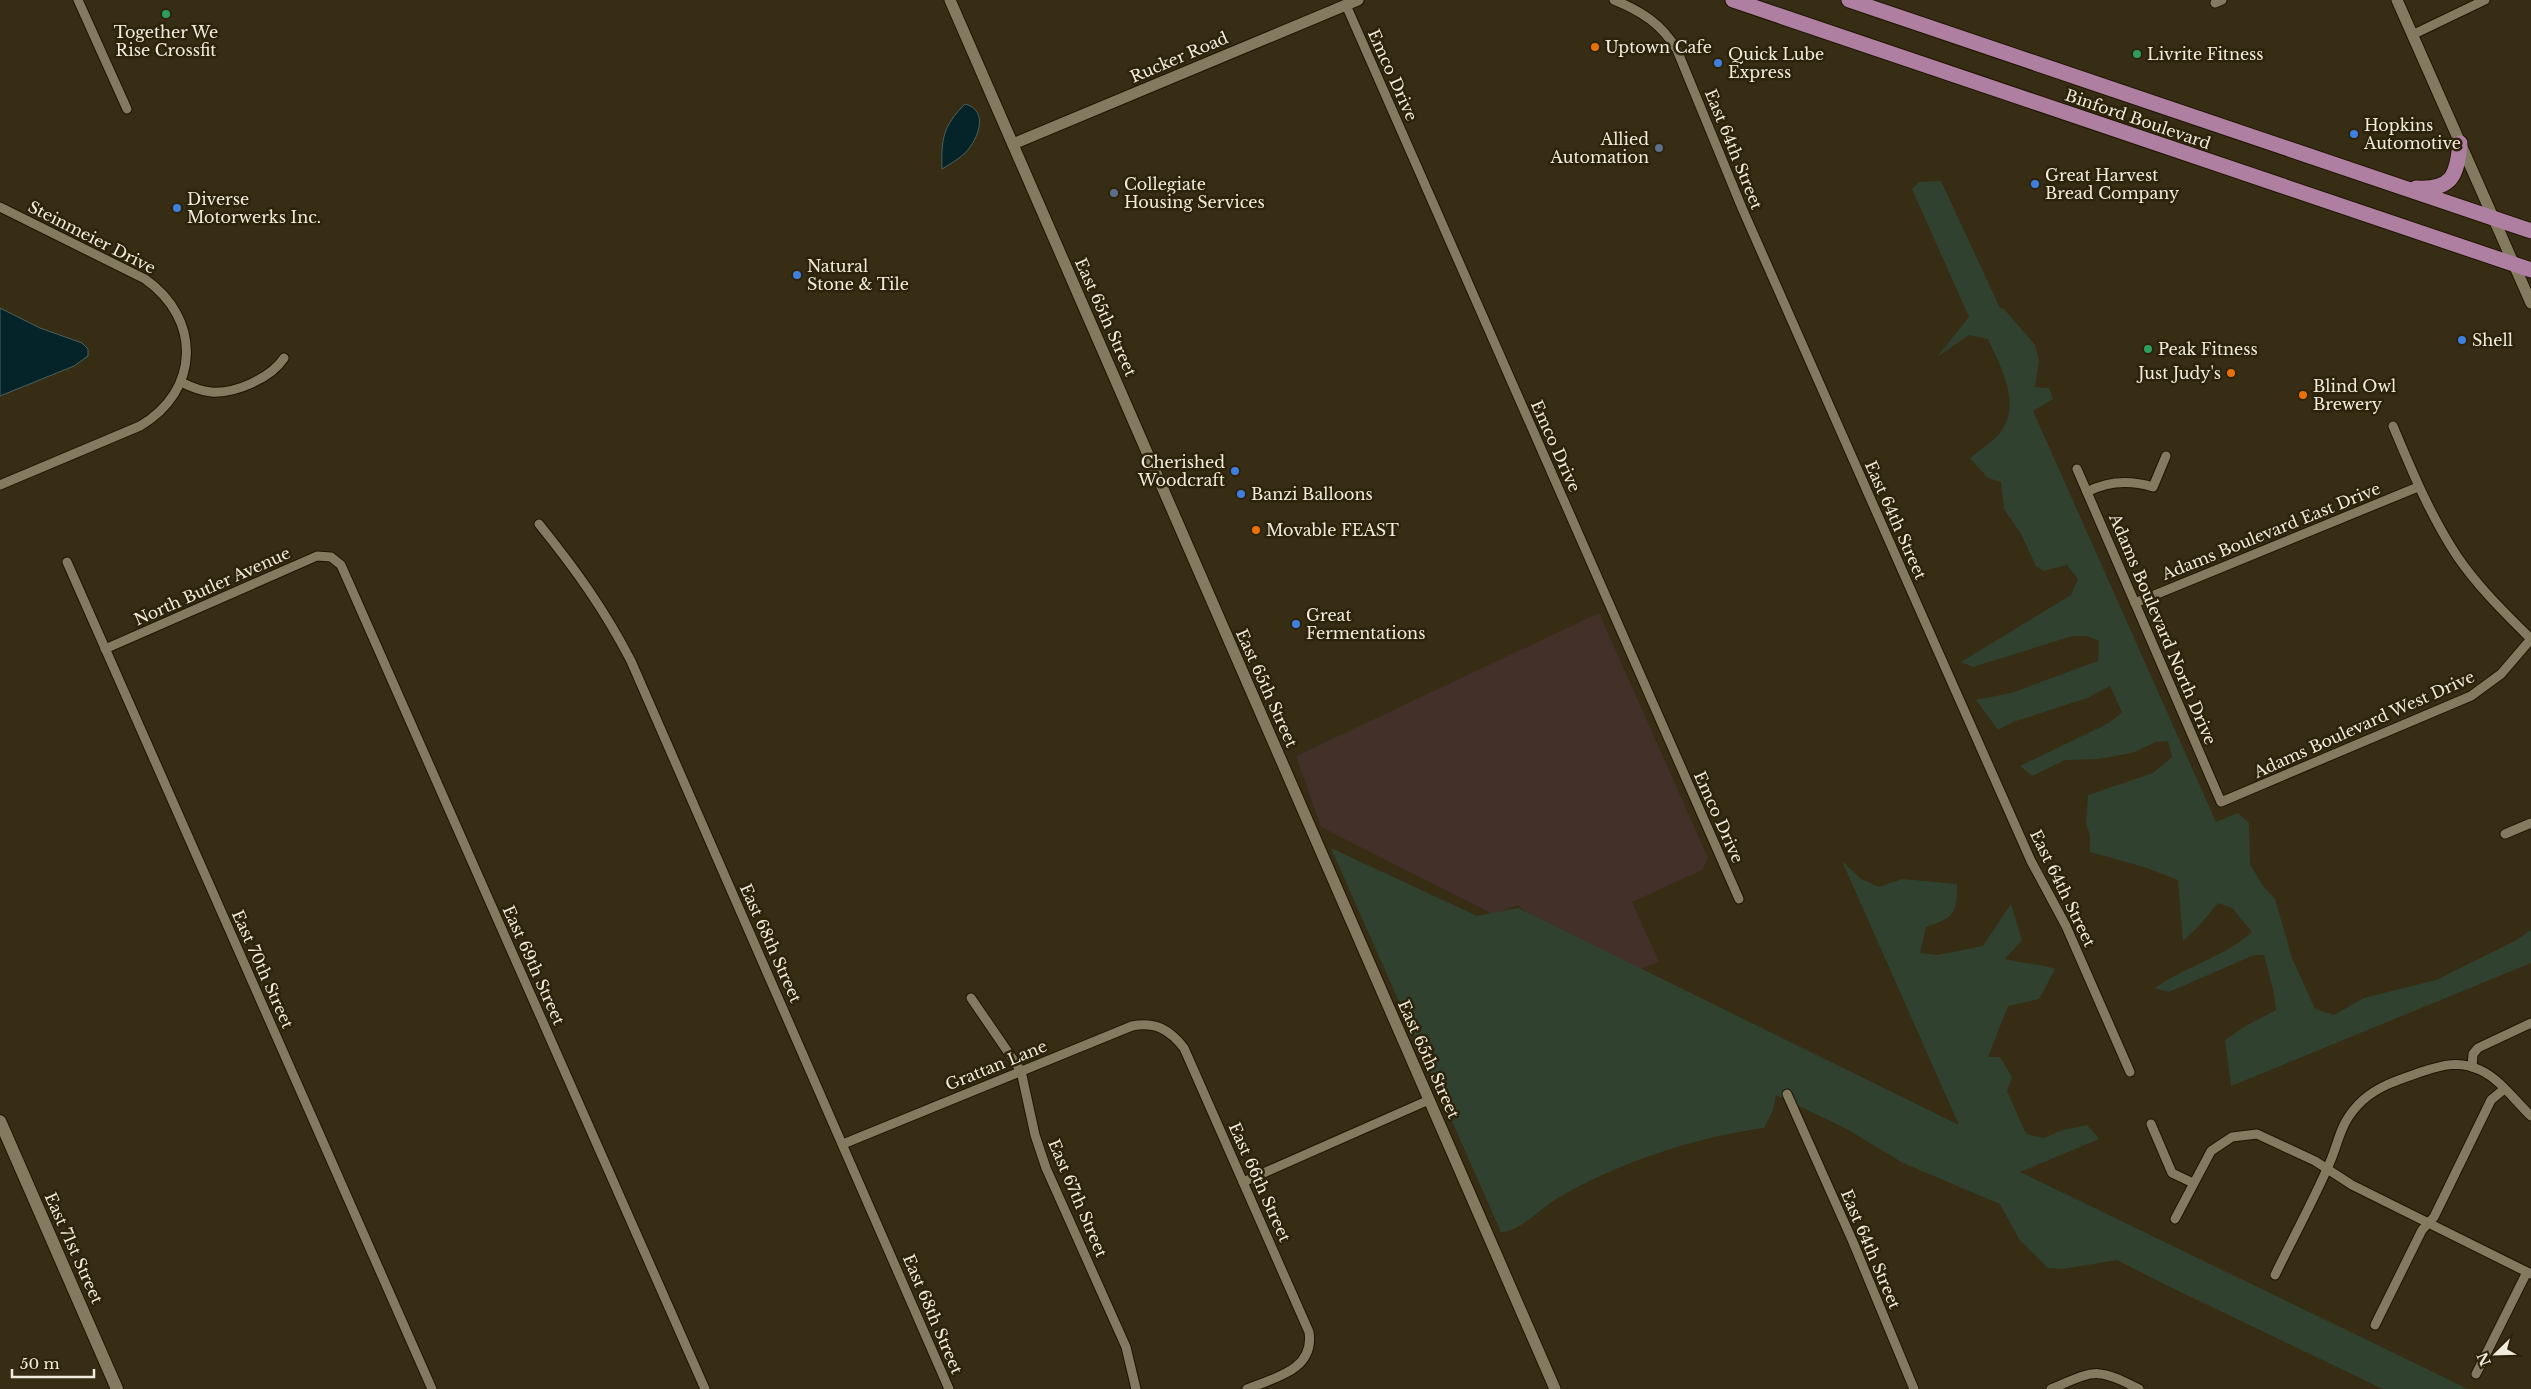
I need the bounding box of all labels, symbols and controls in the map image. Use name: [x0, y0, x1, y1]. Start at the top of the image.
marker: Together We Rise Crossfit: [160, 8, 172, 20]
place label: Together We Rise Crossfit: [114, 22, 218, 60]
street label: Emco Drive: [1364, 26, 1422, 124]
street label: Rucker Road: [1127, 27, 1231, 87]
place label: Uptown Cafe: [1605, 37, 1712, 57]
marker: Uptown Cafe: [1589, 41, 1601, 53]
place label: Quick Lube Express: [1728, 44, 1824, 82]
place label: Livrite Fitness: [2147, 44, 2264, 64]
marker: Livrite Fitness: [2131, 48, 2143, 60]
marker: Quick Lube Express: [1712, 57, 1724, 69]
street label: Binford Boulevard: [2062, 85, 2214, 153]
street label: East 64th Street: [1701, 86, 1767, 212]
place label: Hopkins Automotive: [2363, 115, 2461, 153]
marker: Hopkins Automotive: [2348, 128, 2360, 140]
place label: Allied Automation: [1550, 129, 1649, 167]
marker: Allied Automation: [1653, 142, 1665, 154]
place label: Great Harvest Bread Company: [2045, 165, 2180, 203]
place label: Collegiate Housing Services: [1124, 174, 1265, 212]
marker: Great Harvest Bread Company: [2029, 178, 2041, 190]
marker: Collegiate Housing Services: [1108, 187, 1120, 199]
place label: Diverse Motorwerks Inc.: [187, 189, 321, 227]
street label: Steinmeier Drive: [25, 196, 159, 278]
marker: Diverse Motorwerks Inc.: [171, 202, 183, 214]
street label: East 65th Street: [1071, 255, 1141, 379]
place label: Natural Stone & Tile: [807, 256, 909, 294]
marker: Natural Stone & Tile: [791, 269, 803, 281]
place label: Shell: [2472, 330, 2513, 350]
marker: Shell: [2456, 334, 2468, 346]
place label: Peak Fitness: [2158, 339, 2258, 359]
marker: Peak Fitness: [2142, 343, 2154, 355]
place label: Just Judy's: [2136, 363, 2221, 383]
marker: Just Judy's: [2225, 367, 2237, 379]
place label: Blind Owl Brewery: [2313, 376, 2396, 414]
marker: Blind Owl Brewery: [2297, 389, 2309, 401]
street label: Emco Drive: [1527, 397, 1585, 495]
place label: Cherished Woodcraft: [1137, 452, 1225, 490]
street label: East 64th Street: [1861, 458, 1931, 582]
marker: Cherished Woodcraft: [1229, 465, 1241, 477]
street label: Adams Boulevard East Drive: [2158, 478, 2383, 584]
place label: Banzi Balloons: [1251, 484, 1373, 504]
marker: Banzi Balloons: [1235, 488, 1247, 500]
street label: Adams Boulevard North Drive: [2105, 510, 2221, 748]
place label: Movable FEAST: [1266, 520, 1399, 540]
marker: Movable FEAST: [1250, 524, 1262, 536]
street label: North Butler Avenue: [131, 542, 293, 630]
place label: Great Fermentations: [1306, 605, 1425, 643]
marker: Great Fermentations: [1290, 618, 1302, 630]
street label: East 65th Street: [1232, 626, 1302, 750]
street label: Adams Boulevard West Drive: [2250, 666, 2477, 782]
street label: Emco Drive: [1690, 768, 1748, 866]
street label: East 64th Street: [2026, 826, 2100, 950]
street label: East 68th Street: [736, 880, 806, 1006]
street label: East 69th Street: [499, 902, 569, 1028]
street label: East 70th Street: [228, 907, 298, 1031]
street label: East 65th Street: [1394, 997, 1464, 1121]
street label: Grattan Lane: [942, 1036, 1050, 1094]
street label: East 66th Street: [1225, 1119, 1295, 1245]
street label: East 67th Street: [1044, 1136, 1112, 1260]
street label: East 64th Street: [1837, 1186, 1905, 1312]
street label: East 71st Street: [41, 1189, 107, 1307]
street label: East 68th Street: [899, 1251, 967, 1377]
north arrow: [2471, 1329, 2521, 1379]
scale bar: [12, 1346, 95, 1378]
text: N: [2473, 1350, 2495, 1369]
text: 50 m: [20, 1354, 60, 1373]

